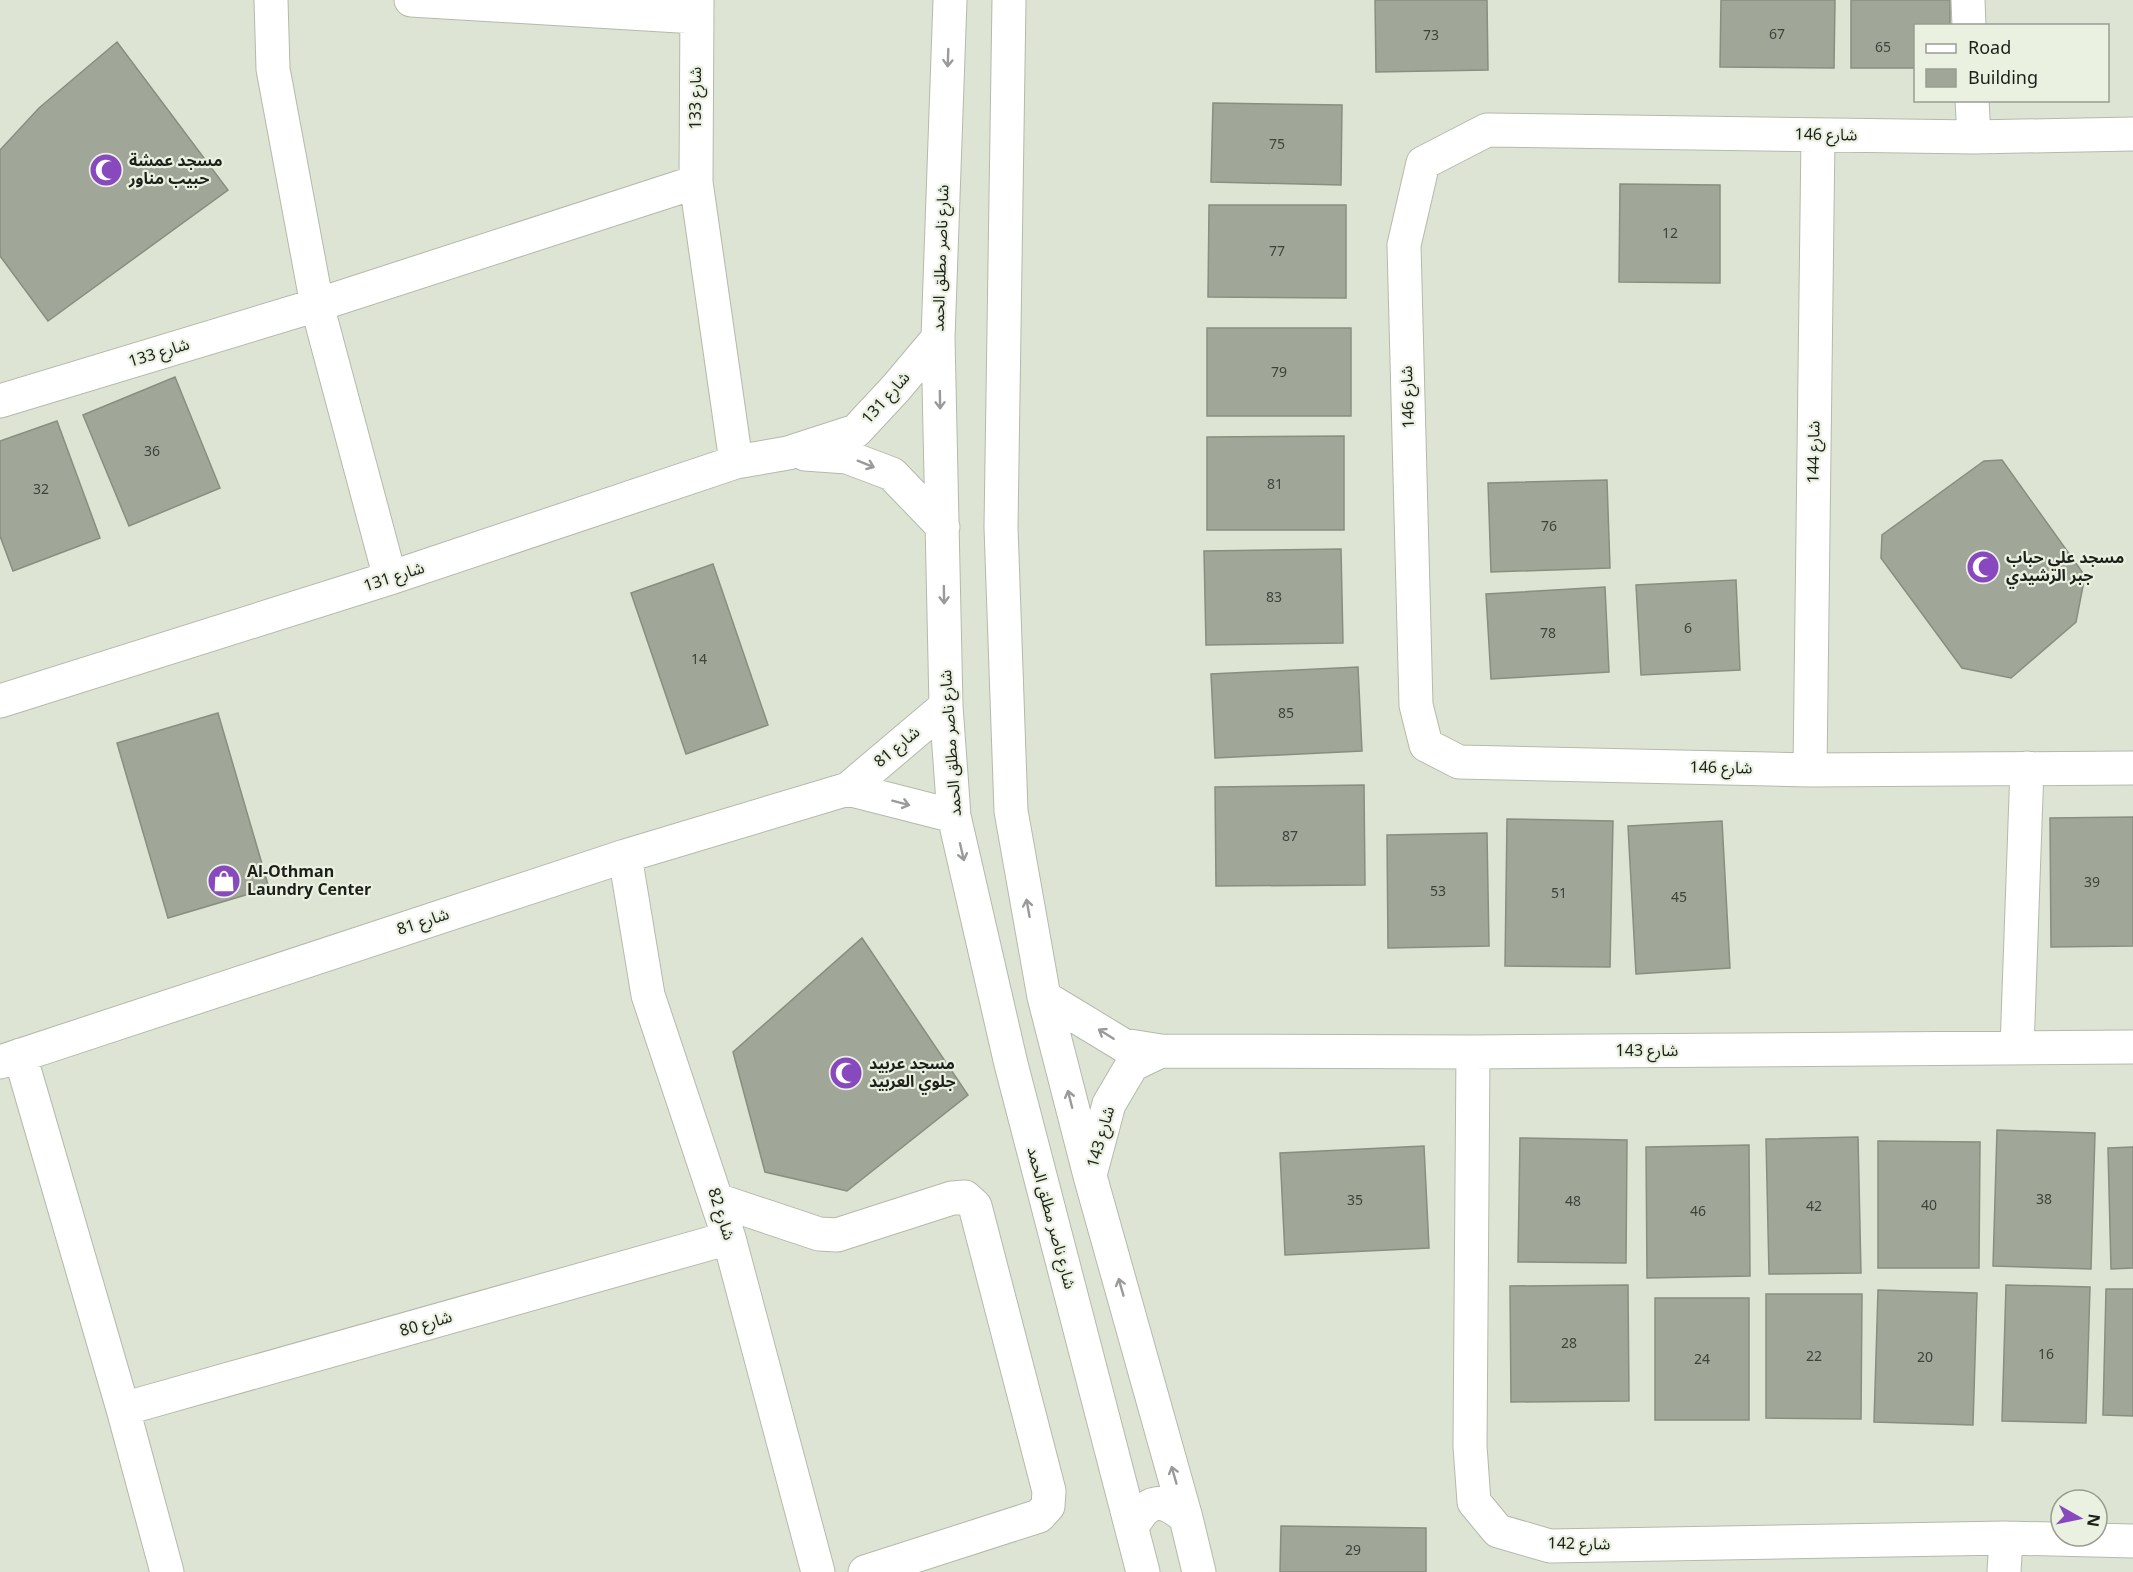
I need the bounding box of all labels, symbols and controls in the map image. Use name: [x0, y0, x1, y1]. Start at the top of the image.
house number: 67: [1769, 20, 1785, 49]
house number: 73: [1423, 21, 1439, 50]
legend: [1914, 24, 2109, 102]
text: Road: [1968, 29, 2011, 67]
house number: 65: [1875, 33, 1891, 62]
one-way arrow: [942, 48, 953, 68]
text: Building: [1968, 59, 2038, 97]
street label: شارع 133: [679, 67, 713, 129]
street label: شارع 146: [1794, 117, 1858, 153]
house number: 75: [1269, 130, 1285, 159]
place label: مسجد عمشة حبيب مناور: [128, 144, 222, 196]
mosque icon: مسجد عمشة حبيب مناور: [88, 152, 124, 188]
street label: شارع ناصر مطلق الحمد: [921, 184, 961, 332]
house number: 12: [1662, 219, 1678, 248]
house number: 77: [1269, 237, 1285, 266]
street label: شارع 133: [124, 328, 194, 378]
house number: 79: [1271, 358, 1287, 387]
street label: شارع 131: [852, 363, 920, 433]
street label: شارع 146: [1390, 365, 1426, 429]
one-way arrow: [934, 390, 946, 410]
street label: شارع 144: [1796, 420, 1832, 484]
house number: 36: [144, 437, 160, 466]
one-way arrow: [856, 459, 874, 470]
house number: 81: [1267, 470, 1283, 499]
house number: 32: [33, 475, 49, 504]
house number: 76: [1541, 512, 1557, 541]
place label: مسجد علي حباب جبر الرشيدي: [2006, 541, 2124, 593]
mosque icon: مسجد علي حباب جبر الرشيدي: [1965, 549, 2001, 585]
street label: شارع 131: [359, 551, 429, 603]
house number: 83: [1266, 583, 1282, 612]
one-way arrow: [938, 585, 950, 605]
house number: 6: [1684, 614, 1692, 643]
house number: 78: [1540, 619, 1556, 648]
house number: 14: [691, 645, 707, 674]
street label: شارع ناصر مطلق الحمد: [929, 669, 973, 817]
house number: 85: [1278, 699, 1294, 728]
street label: شارع 81: [866, 717, 928, 777]
street label: شارع 146: [1689, 750, 1753, 786]
one-way arrow: [891, 797, 910, 809]
house number: 87: [1282, 822, 1298, 851]
one-way arrow: [957, 842, 969, 861]
place label: Al-Othman Laundry Center: [247, 855, 371, 907]
shop icon: Al-Othman Laundry Center: [206, 863, 242, 899]
house number: 39: [2084, 868, 2100, 897]
house number: 53: [1430, 877, 1446, 906]
house number: 51: [1551, 879, 1567, 908]
house number: 45: [1671, 883, 1687, 912]
street label: شارع 81: [392, 898, 454, 946]
one-way arrow: [1022, 899, 1033, 919]
one-way arrow: [1098, 1028, 1115, 1040]
street label: شارع 143: [1616, 1034, 1678, 1068]
place label: مسجد عربيد جلوي العربيد: [869, 1047, 956, 1099]
mosque icon: مسجد عربيد جلوي العربيد: [828, 1055, 864, 1091]
one-way arrow: [1063, 1090, 1075, 1109]
street label: شارع 143: [1076, 1102, 1126, 1172]
street label: شارع ناصر مطلق الحمد: [1016, 1143, 1086, 1293]
street label: شارع 82: [697, 1183, 745, 1245]
house number: 38: [2036, 1185, 2052, 1214]
house number: 35: [1347, 1186, 1363, 1215]
house number: 48: [1565, 1187, 1581, 1216]
house number: 40: [1921, 1191, 1937, 1220]
house number: 42: [1806, 1192, 1822, 1221]
house number: 46: [1690, 1197, 1706, 1226]
one-way arrow: [1115, 1278, 1126, 1297]
street label: شارع 80: [396, 1300, 456, 1348]
house number: 28: [1561, 1329, 1577, 1358]
house number: 16: [2038, 1340, 2054, 1369]
house number: 22: [1806, 1342, 1822, 1371]
house number: 20: [1917, 1343, 1933, 1372]
house number: 24: [1694, 1345, 1710, 1374]
one-way arrow: [1167, 1466, 1179, 1485]
north arrow: [2049, 1488, 2109, 1548]
text: N: [2075, 1511, 2111, 1529]
street label: شارع 142: [1547, 1526, 1611, 1562]
house number: 29: [1345, 1536, 1361, 1565]

